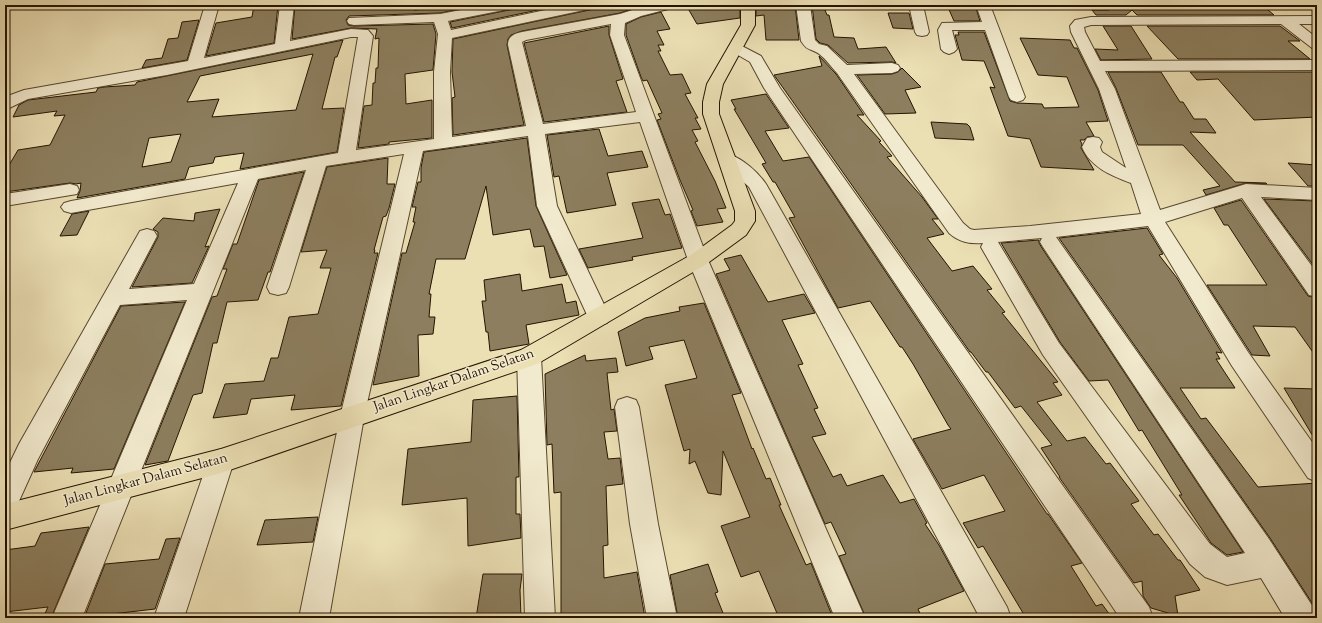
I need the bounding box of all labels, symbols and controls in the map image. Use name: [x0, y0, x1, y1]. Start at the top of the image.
street label: Jalan Lingkar Dalam Selatan: [370, 344, 537, 418]
street label: Jalan Lingkar Dalam Selatan: [61, 449, 230, 512]

